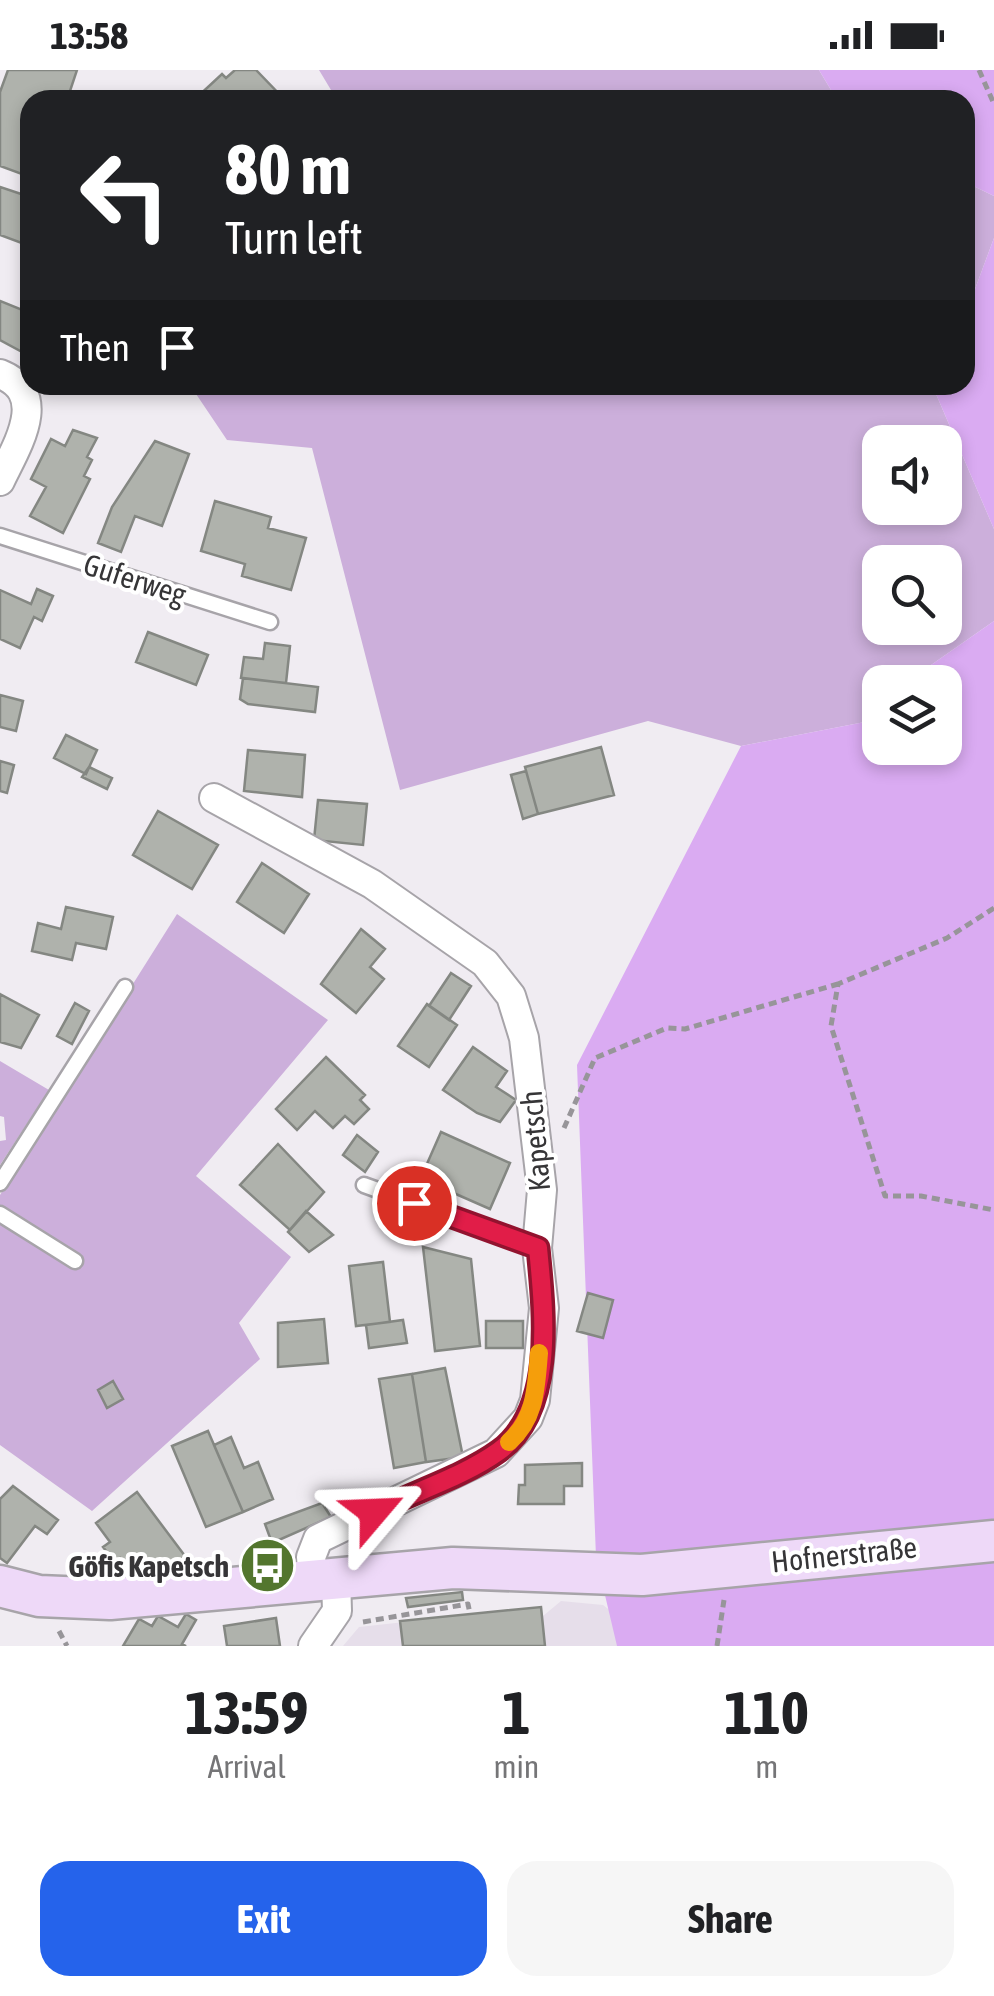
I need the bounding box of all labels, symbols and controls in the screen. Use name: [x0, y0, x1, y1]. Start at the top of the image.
text: 13:58: [50, 14, 128, 57]
text: 80 m: [225, 129, 351, 209]
icon: left: [60, 130, 190, 260]
text: Turn left: [225, 212, 363, 264]
icon: arrive: [150, 320, 205, 375]
text: Then: [60, 326, 130, 369]
map controls: [862, 425, 962, 765]
button: sound: [862, 425, 962, 525]
button: search: [862, 545, 962, 645]
street label: Guferweg: [80, 547, 190, 611]
button: layers: [862, 665, 962, 765]
street label: Kapetsch: [514, 1089, 556, 1193]
pin: [372, 1161, 457, 1246]
icon: arrive: [387, 1176, 442, 1231]
position arrow: [322, 1460, 426, 1564]
street label: Hofnerstraße: [770, 1529, 918, 1579]
bus stop icon: Göfis Kapetsch: [238, 1536, 298, 1596]
place label: Göfis Kapetsch: [68, 1549, 229, 1583]
text: 13:59: [185, 1678, 308, 1747]
text: 1: [502, 1678, 531, 1747]
text: 110: [724, 1678, 809, 1747]
text: Arrival: [208, 1748, 286, 1785]
text: min: [493, 1748, 539, 1785]
text: m: [755, 1748, 778, 1785]
button: Exit: [40, 1861, 487, 1976]
button: Share: [507, 1861, 954, 1976]

